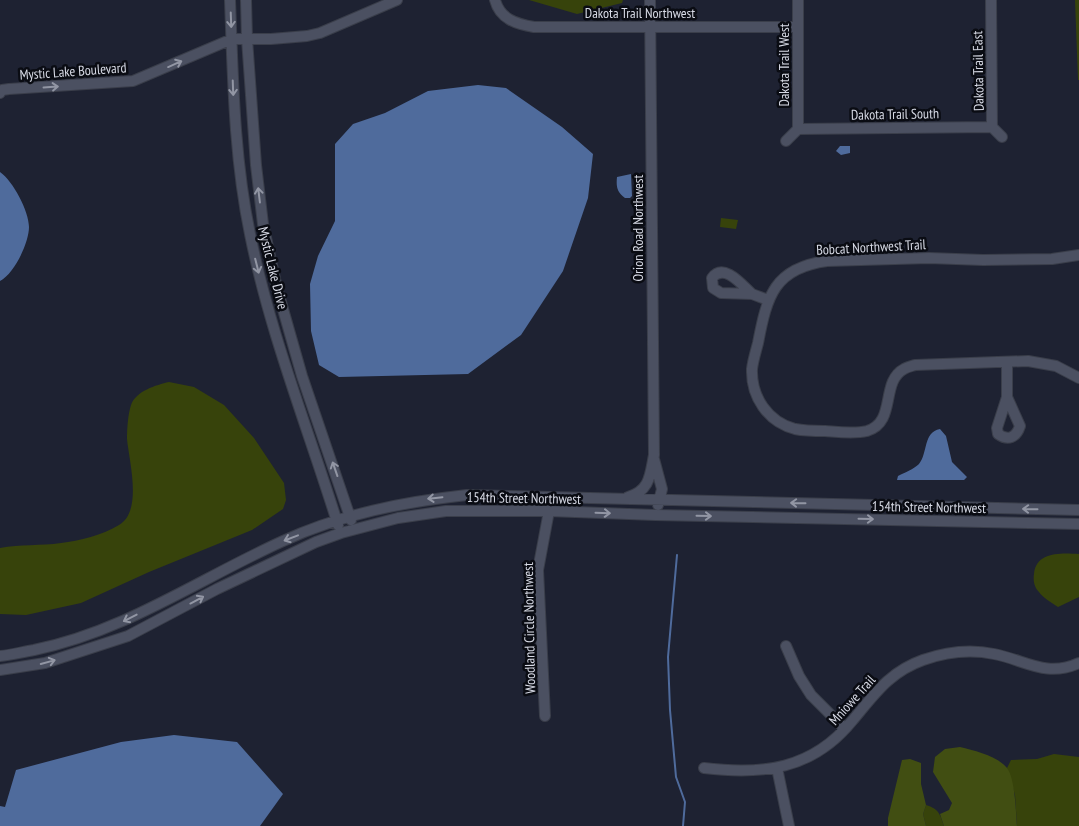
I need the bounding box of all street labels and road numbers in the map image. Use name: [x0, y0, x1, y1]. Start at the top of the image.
street label: Dakota Trail Northwest: [585, 4, 695, 22]
street label: Dakota Trail West: [775, 23, 793, 107]
street label: Dakota Trail East: [968, 31, 988, 111]
street label: Mystic Lake Boulevard: [19, 58, 127, 84]
street label: Dakota Trail South: [851, 104, 939, 124]
street label: Orion Road Northwest: [629, 174, 647, 281]
street label: Mystic Lake Drive: [254, 225, 292, 311]
street label: Bobcat Northwest Trail: [816, 235, 927, 259]
street label: 154th Street Northwest: [467, 488, 581, 508]
street label: 154th Street Northwest: [872, 497, 986, 517]
street label: Woodland Circle Northwest: [519, 562, 539, 694]
street label: Mniowe Trail: [825, 671, 880, 729]

